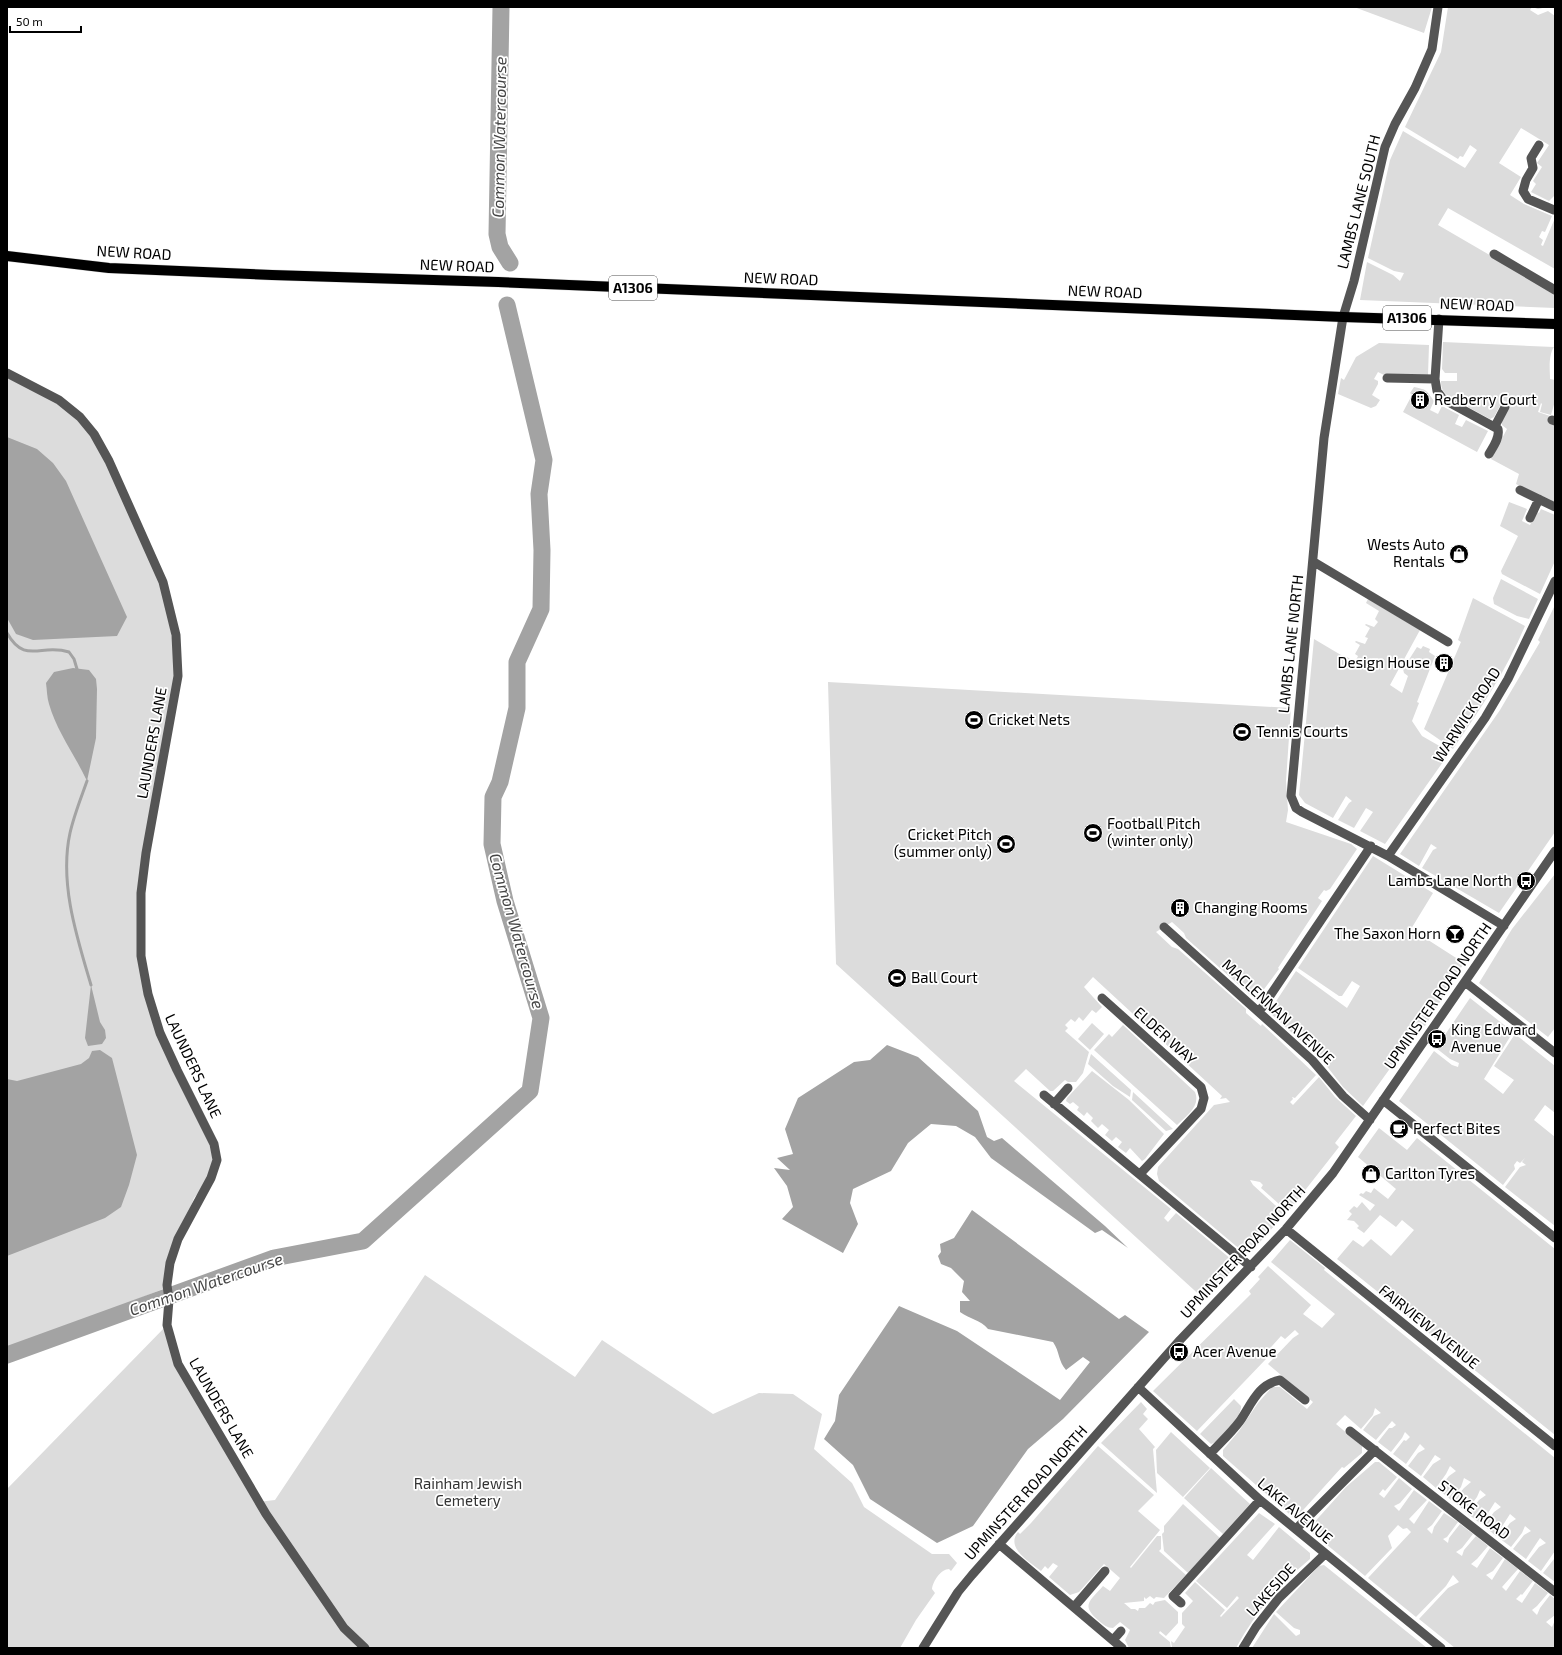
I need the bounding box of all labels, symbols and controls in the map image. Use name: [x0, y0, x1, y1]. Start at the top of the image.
scale bar: [10, 8, 81, 34]
text: 50 m: [16, 14, 43, 28]
water label: Common Watercourse: [488, 56, 509, 218]
street label: LAMBS LANE SOUTH: [1333, 133, 1383, 271]
street label: NEW ROAD: [96, 241, 172, 263]
street label: NEW ROAD: [419, 255, 495, 275]
street label: NEW ROAD: [743, 268, 819, 288]
road number: A1306: [609, 276, 657, 300]
street label: NEW ROAD: [1067, 281, 1143, 301]
street label: NEW ROAD: [1439, 294, 1515, 314]
road number: A1306: [1383, 306, 1431, 330]
building icon: Redberry Court: [1409, 389, 1431, 411]
place label: Redberry Court: [1434, 390, 1537, 408]
place label: Wests Auto Rentals: [1367, 535, 1445, 570]
shop icon: Wests Auto Rentals: [1448, 543, 1470, 565]
street label: LAMBS LANE NORTH: [1274, 574, 1306, 714]
building icon: Design House: [1433, 652, 1455, 674]
place label: Design House: [1337, 653, 1430, 671]
street label: WARWICK ROAD: [1429, 663, 1504, 765]
street label: LAUNDERS LANE: [132, 686, 170, 800]
sports icon: Cricket Nets: [963, 709, 985, 731]
place label: Cricket Nets: [988, 710, 1070, 728]
sports icon: Tennis Courts: [1231, 721, 1253, 743]
place label: Tennis Courts: [1256, 722, 1348, 740]
place label: Football Pitch (winter only): [1107, 814, 1201, 849]
sports icon: Football Pitch (winter only): [1082, 822, 1104, 844]
place label: Cricket Pitch (summer only): [894, 825, 992, 860]
sports icon: Cricket Pitch (summer only): [995, 833, 1017, 855]
water label: Common Watercourse: [486, 851, 549, 1011]
bus stop icon: Lambs Lane North: [1515, 870, 1537, 892]
place label: Lambs Lane North: [1388, 871, 1512, 889]
building icon: Changing Rooms: [1169, 897, 1191, 919]
place label: Changing Rooms: [1194, 898, 1308, 916]
street label: UPMINSTER ROAD NORTH: [1380, 919, 1495, 1072]
bar icon: The Saxon Horn: [1444, 923, 1466, 945]
place label: The Saxon Horn: [1334, 924, 1441, 942]
street label: MACLENNAN AVENUE: [1219, 955, 1338, 1068]
sports icon: Ball Court: [886, 967, 908, 989]
place label: Ball Court: [911, 968, 978, 986]
street label: ELDER WAY: [1131, 1003, 1201, 1068]
street label: LAUNDERS LANE: [162, 1011, 226, 1121]
place label: King Edward Avenue: [1451, 1020, 1536, 1055]
bus stop icon: King Edward Avenue: [1426, 1028, 1448, 1050]
cafe icon: Perfect Bites: [1388, 1118, 1410, 1140]
place label: Perfect Bites: [1413, 1119, 1500, 1137]
shop icon: Carlton Tyres: [1360, 1163, 1382, 1185]
place label: Carlton Tyres: [1385, 1164, 1475, 1182]
street label: UPMINSTER ROAD NORTH: [1176, 1181, 1309, 1321]
water label: Common Watercourse: [127, 1248, 285, 1319]
street label: FAIRVIEW AVENUE: [1376, 1280, 1483, 1372]
bus stop icon: Acer Avenue: [1168, 1341, 1190, 1363]
place label: Acer Avenue: [1193, 1342, 1277, 1360]
street label: LAUNDERS LANE: [186, 1354, 258, 1461]
street label: UPMINSTER ROAD NORTH: [960, 1421, 1090, 1563]
park label: Rainham Jewish Cemetery: [414, 1474, 522, 1509]
street label: LAKE AVENUE: [1254, 1474, 1337, 1547]
street label: STOKE ROAD: [1435, 1476, 1514, 1543]
street label: LAKESIDE: [1242, 1559, 1299, 1619]

